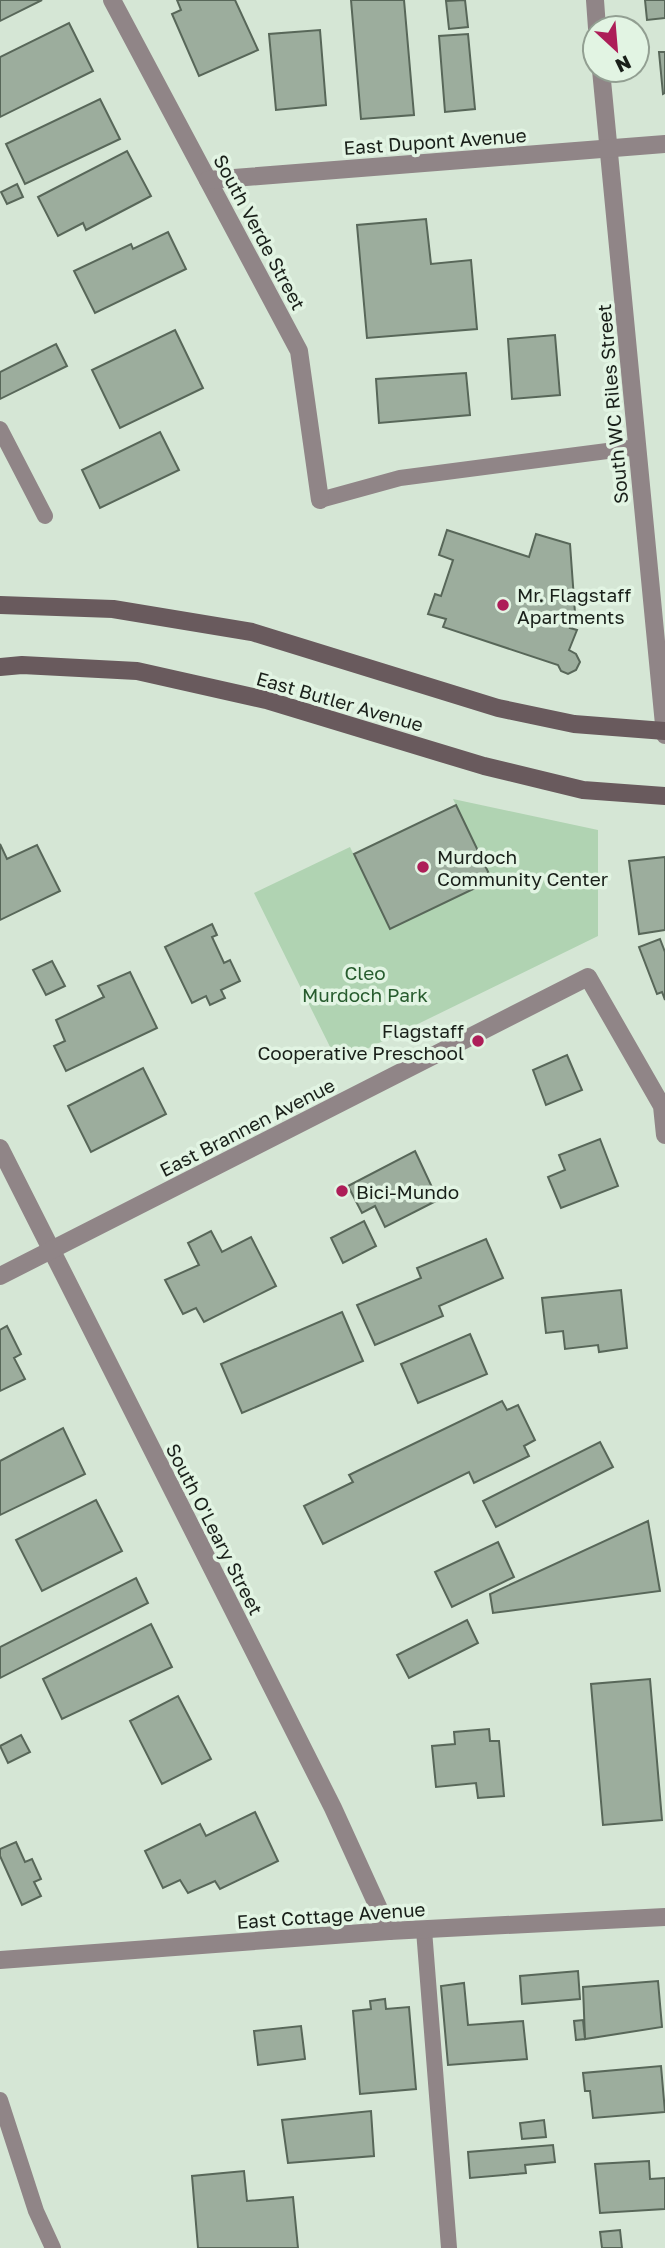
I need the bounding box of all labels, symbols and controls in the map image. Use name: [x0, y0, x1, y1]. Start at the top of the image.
north arrow: [581, 14, 651, 84]
text: N: [612, 51, 635, 78]
street label: East Dupont Avenue: [343, 123, 527, 159]
street label: South Verde Street: [209, 150, 311, 314]
street label: South WC Riles Street: [592, 303, 632, 505]
place label: Mr. Flagstaff Apartments: [517, 583, 631, 628]
marker: Mr. Flagstaff Apartments: [495, 597, 511, 613]
street label: East Butler Avenue: [254, 666, 426, 736]
place label: Murdoch Community Center: [437, 845, 609, 890]
marker: Murdoch Community Center: [415, 859, 431, 875]
park label: Cleo Murdoch Park: [302, 961, 428, 1006]
place label: Flagstaff Cooperative Preschool: [257, 1019, 464, 1064]
marker: Flagstaff Cooperative Preschool: [470, 1033, 486, 1049]
street label: East Brannen Avenue: [156, 1073, 338, 1181]
place label: Bici-Mundo: [356, 1180, 459, 1203]
marker: Bici-Mundo: [334, 1183, 350, 1199]
street label: South O'Leary Street: [162, 1439, 268, 1619]
street label: East Cottage Avenue: [236, 1897, 426, 1933]

